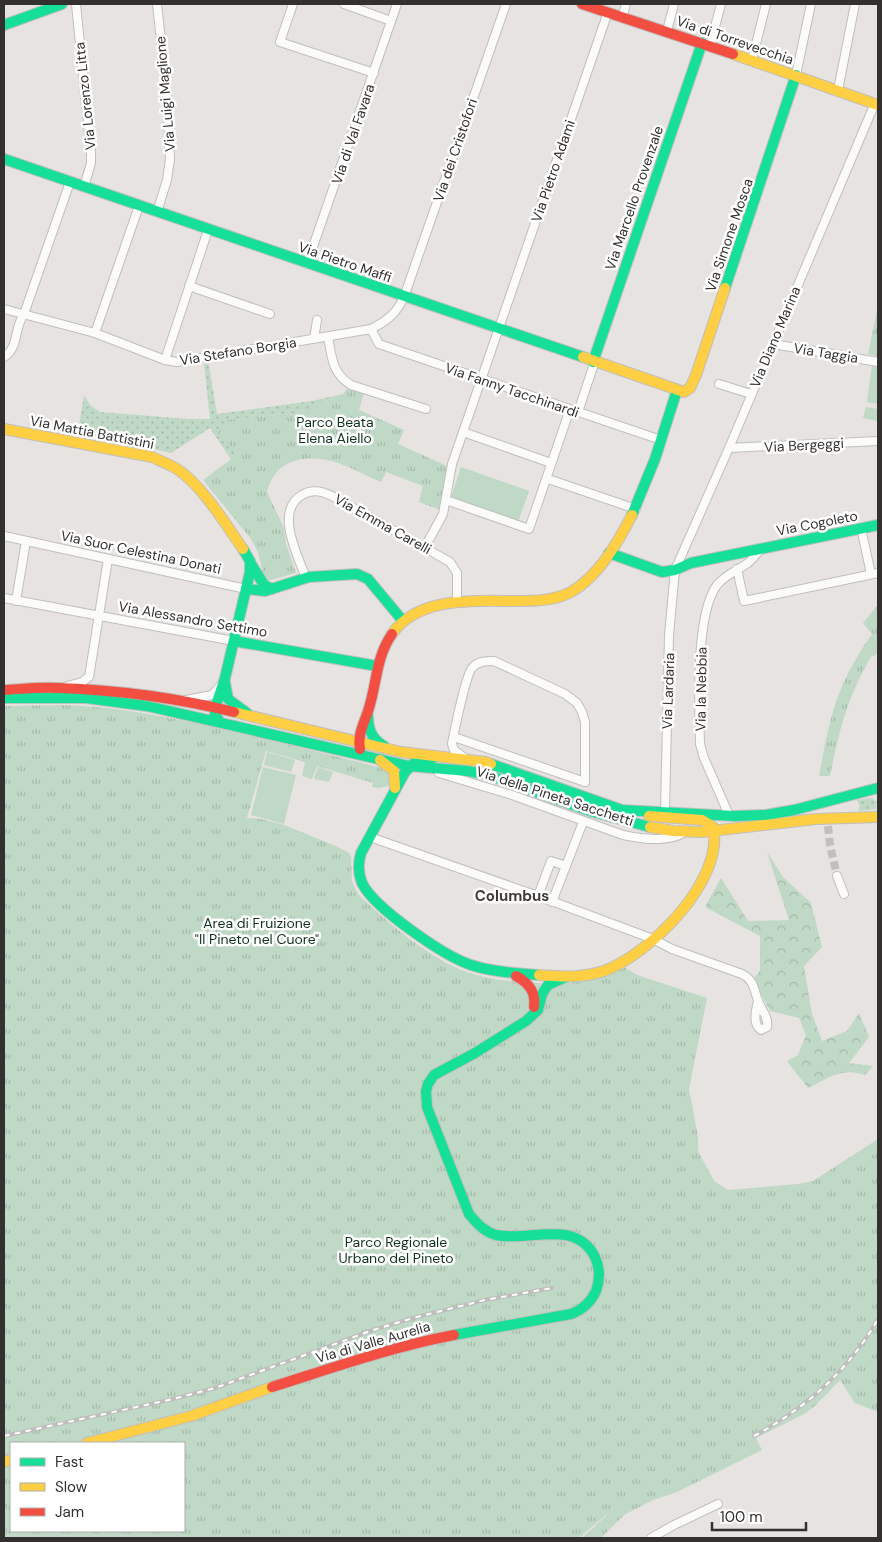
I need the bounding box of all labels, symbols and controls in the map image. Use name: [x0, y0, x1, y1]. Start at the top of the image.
street label: Via di Torrevecchia: [674, 12, 796, 68]
street label: Via Luigi Maglione: [151, 36, 179, 152]
street label: Via Lorenzo Litta: [70, 41, 100, 151]
street label: Via di Val Favara: [327, 82, 379, 186]
street label: Via dei Cristofori: [429, 96, 481, 204]
street label: Via Pietro Adami: [527, 118, 579, 224]
street label: Via Marcello Provenzale: [601, 123, 667, 273]
street label: Via Simone Mosca: [701, 176, 757, 294]
street label: Via Pietro Maffi: [296, 238, 394, 286]
street label: Via Diano Marina: [746, 284, 804, 390]
street label: Via Stefano Borgia: [178, 333, 298, 369]
street label: Via Taggia: [792, 339, 860, 367]
street label: Via Fanny Tacchinardi: [443, 359, 581, 421]
street label: Via Mattia Battistini: [28, 411, 156, 453]
park label: Parco Beata Elena Aiello: [296, 413, 374, 447]
street label: Via Bergeggi: [764, 434, 844, 456]
street label: Via Emma Carelli: [331, 490, 435, 558]
street label: Via Cogoleto: [775, 506, 859, 540]
street label: Via Suor Celestina Donati: [59, 526, 223, 578]
street label: Via Alessandro Settimo: [117, 597, 269, 641]
street label: Via la Nebbia: [691, 647, 711, 731]
street label: Via Lardaria: [658, 652, 678, 730]
street label: Via della Pineta Sacchetti: [474, 762, 636, 830]
district label: Columbus: [475, 886, 549, 906]
park label: Area di Fruizione "Il Pineto nel Cuore": [195, 914, 319, 948]
park label: Parco Regionale Urbano del Pineto: [338, 1233, 454, 1267]
street label: Via di Valle Aurelia: [314, 1317, 432, 1367]
legend: [10, 1442, 185, 1532]
text: Fast: [55, 1452, 84, 1472]
text: Slow: [55, 1477, 88, 1497]
scale bar: [712, 1500, 806, 1532]
text: Jam: [55, 1502, 84, 1522]
text: 100 m: [720, 1507, 763, 1527]

